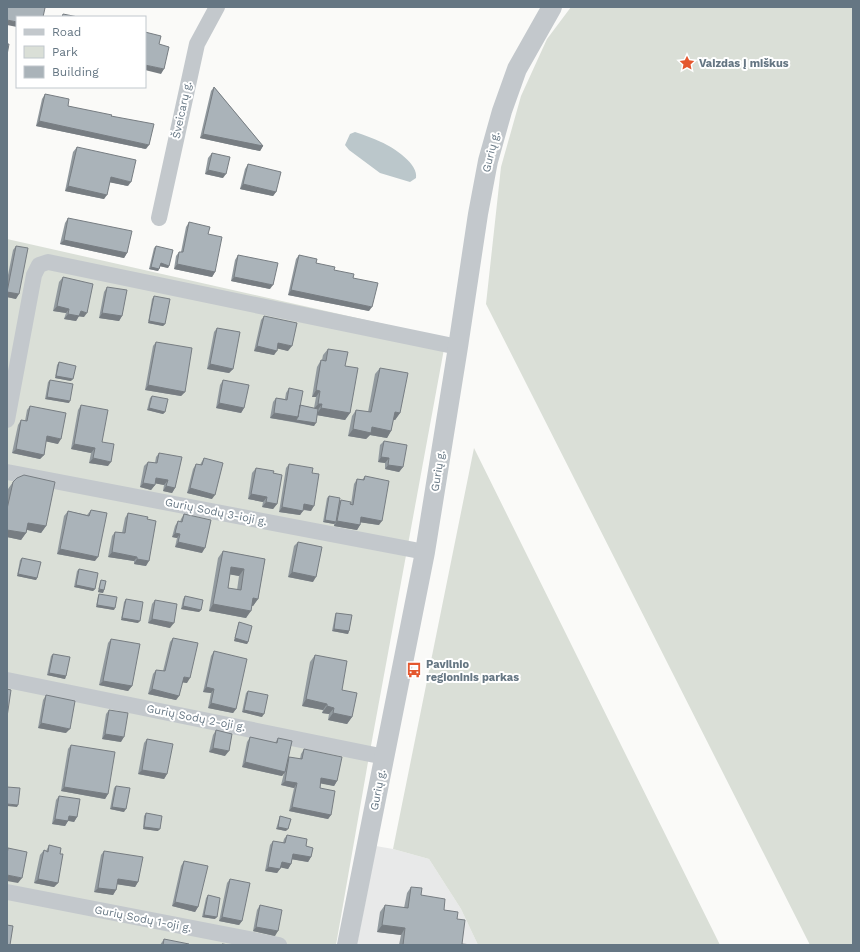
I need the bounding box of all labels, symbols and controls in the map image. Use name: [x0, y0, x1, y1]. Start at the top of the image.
legend: [16, 16, 146, 88]
text: Road: [52, 25, 81, 39]
text: Park: [52, 45, 78, 59]
place icon: Vaizdas į miškus: [678, 54, 696, 72]
place label: Vaizdas į miškus: [699, 57, 789, 70]
text: Building: [52, 65, 99, 79]
street label: Šveicarų g.: [169, 80, 194, 140]
street label: Gurių g.: [480, 130, 502, 174]
street label: Gurių g.: [428, 449, 448, 493]
street label: Gurių Sodų 3-ioji g.: [164, 496, 268, 528]
place label: Pavilnio regioninis parkas: [426, 658, 519, 684]
bus stop icon: Pavilnio regioninis parkas: [405, 661, 423, 679]
street label: Gurių Sodų 2-oji g.: [145, 702, 247, 734]
street label: Gurių g.: [368, 768, 388, 812]
street label: Gurių Sodų 1-oji g.: [93, 903, 193, 935]

